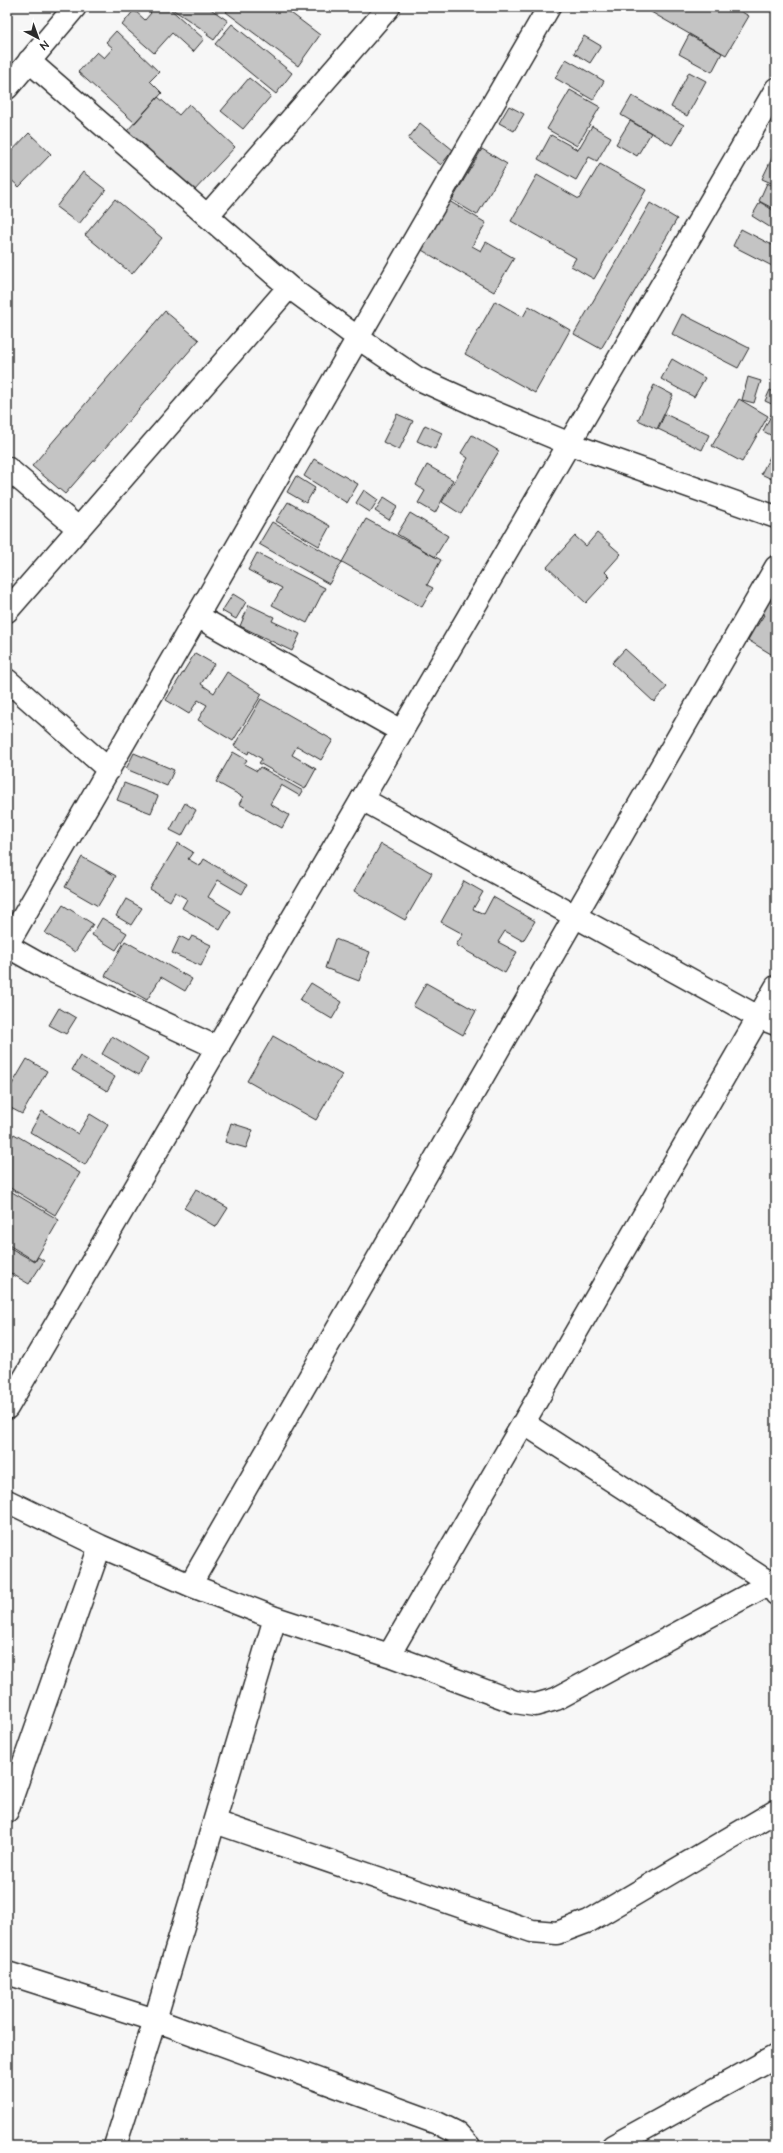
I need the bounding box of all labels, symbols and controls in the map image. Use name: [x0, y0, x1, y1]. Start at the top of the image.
north arrow: [18, 18, 58, 58]
text: N: [37, 37, 52, 53]

